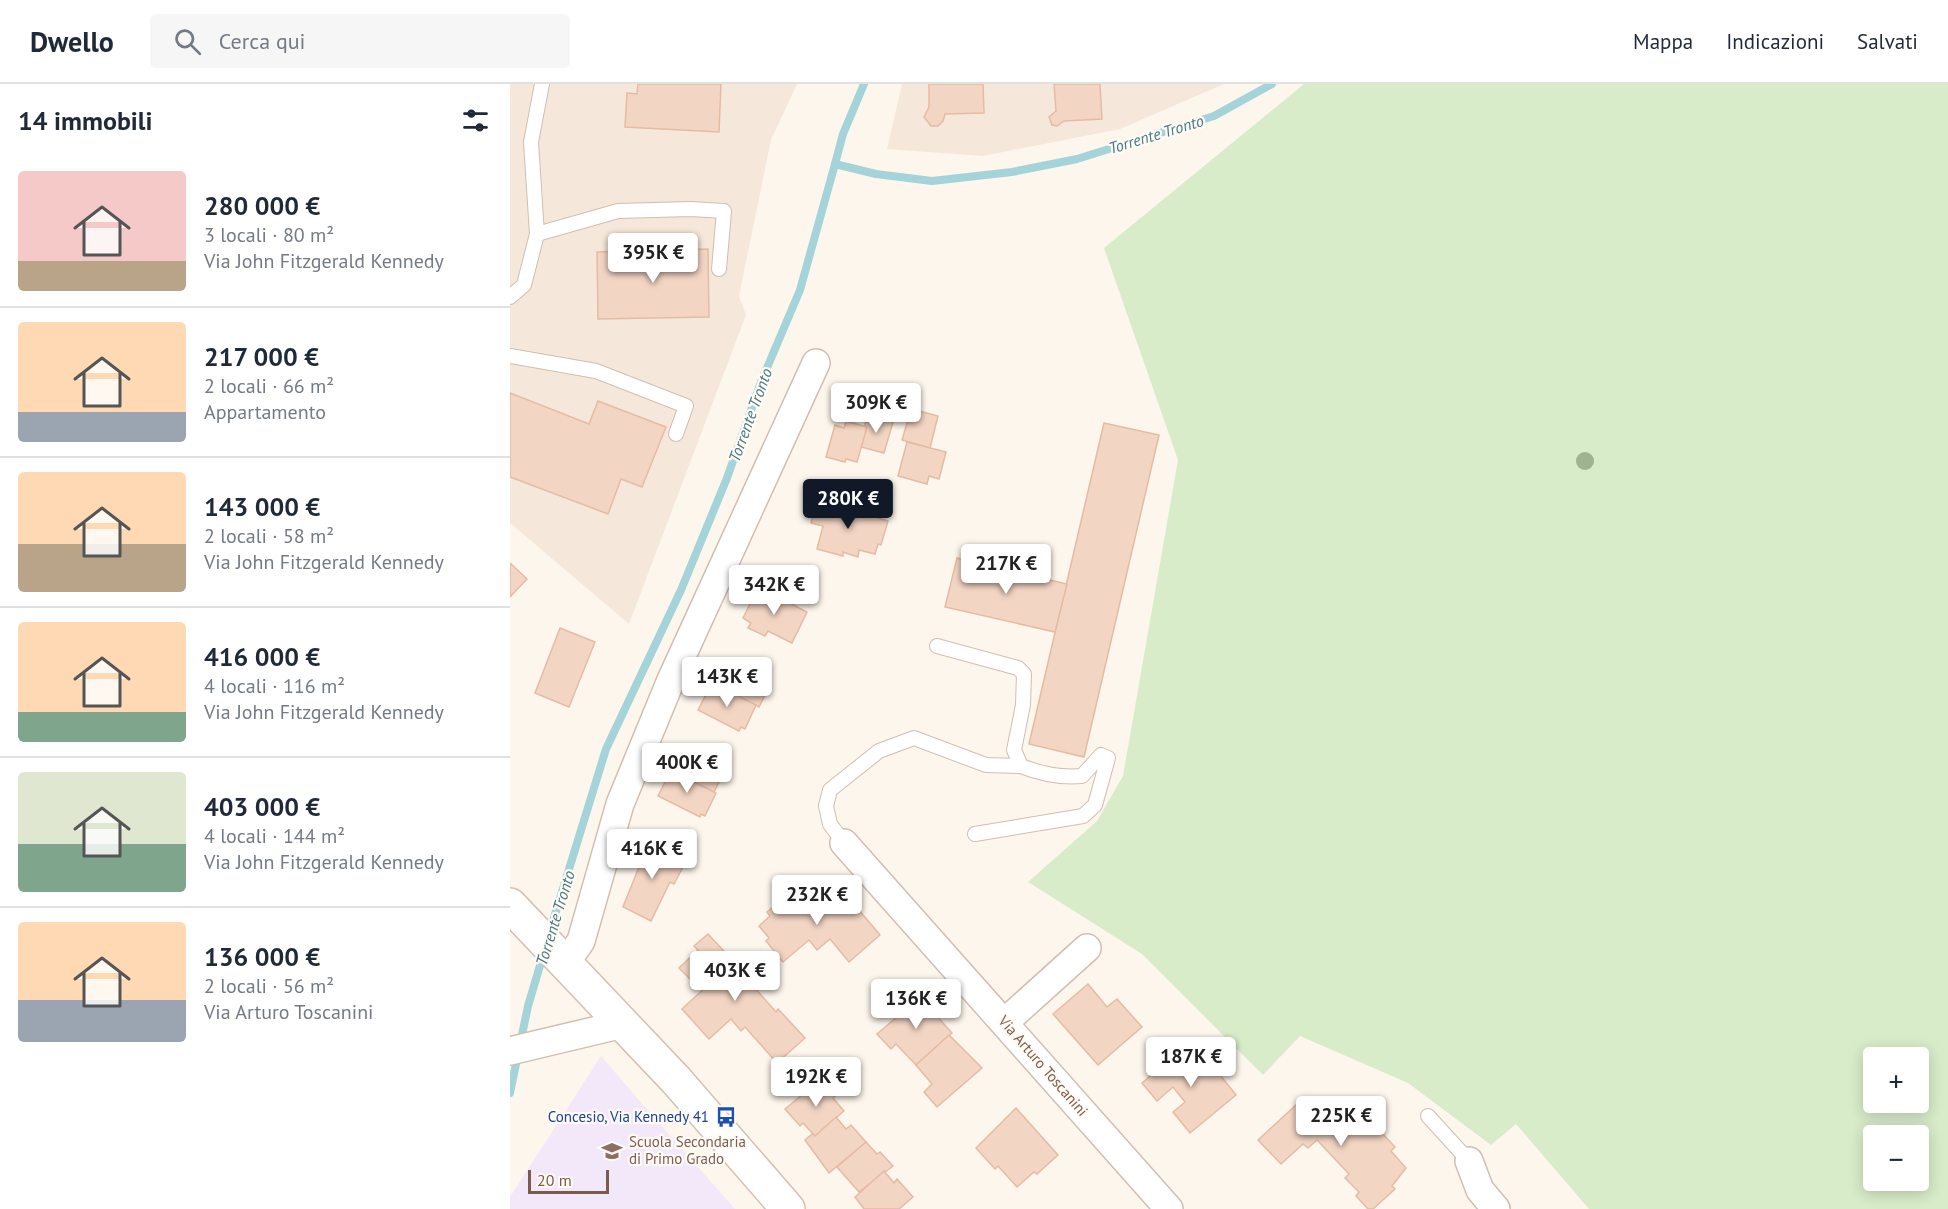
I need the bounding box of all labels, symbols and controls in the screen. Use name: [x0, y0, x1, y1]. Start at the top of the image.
search box: [150, 14, 570, 68]
text: Dwello: [30, 23, 114, 60]
icon: search: [171, 25, 204, 58]
text: Cerca qui: [219, 27, 306, 55]
text: Mappa: [1633, 28, 1693, 55]
text: Indicazioni: [1726, 28, 1824, 55]
text: Salvati: [1857, 28, 1918, 55]
text: 14 immobili: [18, 104, 152, 137]
icon: filters: [459, 104, 492, 137]
water label: Torrente Tronto: [1106, 110, 1206, 158]
text: 280 000 €: [204, 189, 320, 222]
icon: home: [66, 195, 138, 267]
text: 3 locali · 80 m²: [204, 222, 334, 248]
pin: 395K €: [604, 233, 702, 284]
text: 395K €: [622, 239, 684, 265]
text: Via John Fitzgerald Kennedy: [204, 248, 444, 274]
text: 217 000 €: [204, 340, 319, 373]
icon: home: [66, 346, 138, 418]
water label: Torrente Tronto: [724, 365, 776, 465]
text: 2 locali · 66 m²: [204, 373, 334, 399]
pin: 309K €: [827, 383, 925, 434]
text: 309K €: [845, 389, 907, 415]
text: Appartamento: [204, 399, 326, 425]
pin: 280K €: [799, 479, 897, 530]
text: 280K €: [817, 485, 879, 511]
text: 143 000 €: [204, 490, 320, 523]
icon: home: [66, 496, 138, 568]
text: 2 locali · 58 m²: [204, 523, 334, 549]
pin: 217K €: [957, 544, 1055, 595]
text: Via John Fitzgerald Kennedy: [204, 549, 444, 575]
text: 217K €: [975, 550, 1037, 576]
pin: 342K €: [725, 565, 823, 616]
text: 342K €: [743, 571, 805, 597]
text: 416 000 €: [204, 640, 320, 673]
icon: home: [66, 646, 138, 718]
pin: 143K €: [678, 657, 776, 708]
text: 143K €: [696, 663, 758, 689]
text: 4 locali · 116 m²: [204, 673, 345, 699]
text: Via John Fitzgerald Kennedy: [204, 699, 444, 725]
pin: 400K €: [638, 743, 736, 794]
text: 400K €: [656, 749, 718, 775]
text: 403 000 €: [204, 790, 320, 823]
icon: home: [66, 796, 138, 868]
text: 4 locali · 144 m²: [204, 823, 345, 849]
pin: 416K €: [603, 829, 701, 880]
text: 416K €: [621, 835, 683, 861]
text: Via John Fitzgerald Kennedy: [204, 849, 444, 875]
water label: Torrente Tronto: [531, 868, 579, 968]
pin: 232K €: [768, 875, 866, 926]
text: 232K €: [786, 881, 848, 907]
text: 136 000 €: [204, 940, 320, 973]
icon: home: [66, 946, 138, 1018]
pin: 403K €: [686, 951, 784, 1002]
text: 403K €: [704, 957, 766, 983]
text: 2 locali · 56 m²: [204, 973, 334, 999]
pin: 136K €: [867, 979, 965, 1030]
text: 136K €: [885, 985, 947, 1011]
text: Via Arturo Toscanini: [204, 999, 373, 1025]
street label: Via Arturo Toscanini: [994, 1011, 1092, 1120]
pin: 187K €: [1142, 1037, 1240, 1088]
text: 187K €: [1160, 1043, 1222, 1069]
map controls: [1863, 1047, 1929, 1191]
button: +: [1863, 1047, 1929, 1113]
pin: 192K €: [767, 1057, 865, 1108]
text: 192K €: [785, 1063, 847, 1089]
pin: 225K €: [1292, 1096, 1390, 1147]
text: 225K €: [1310, 1102, 1372, 1128]
bus stop icon: Concesio, Via Kennedy 41: [714, 1105, 738, 1129]
place label: Concesio, Via Kennedy 41: [548, 1107, 709, 1126]
button: −: [1863, 1125, 1929, 1191]
place label: Scuola Secondaria di Primo Grado: [629, 1132, 746, 1168]
school or university icon: Scuola Secondaria di Primo Grado: [600, 1139, 624, 1163]
scale bar: [528, 1167, 609, 1194]
text: 20 m: [537, 1170, 572, 1190]

